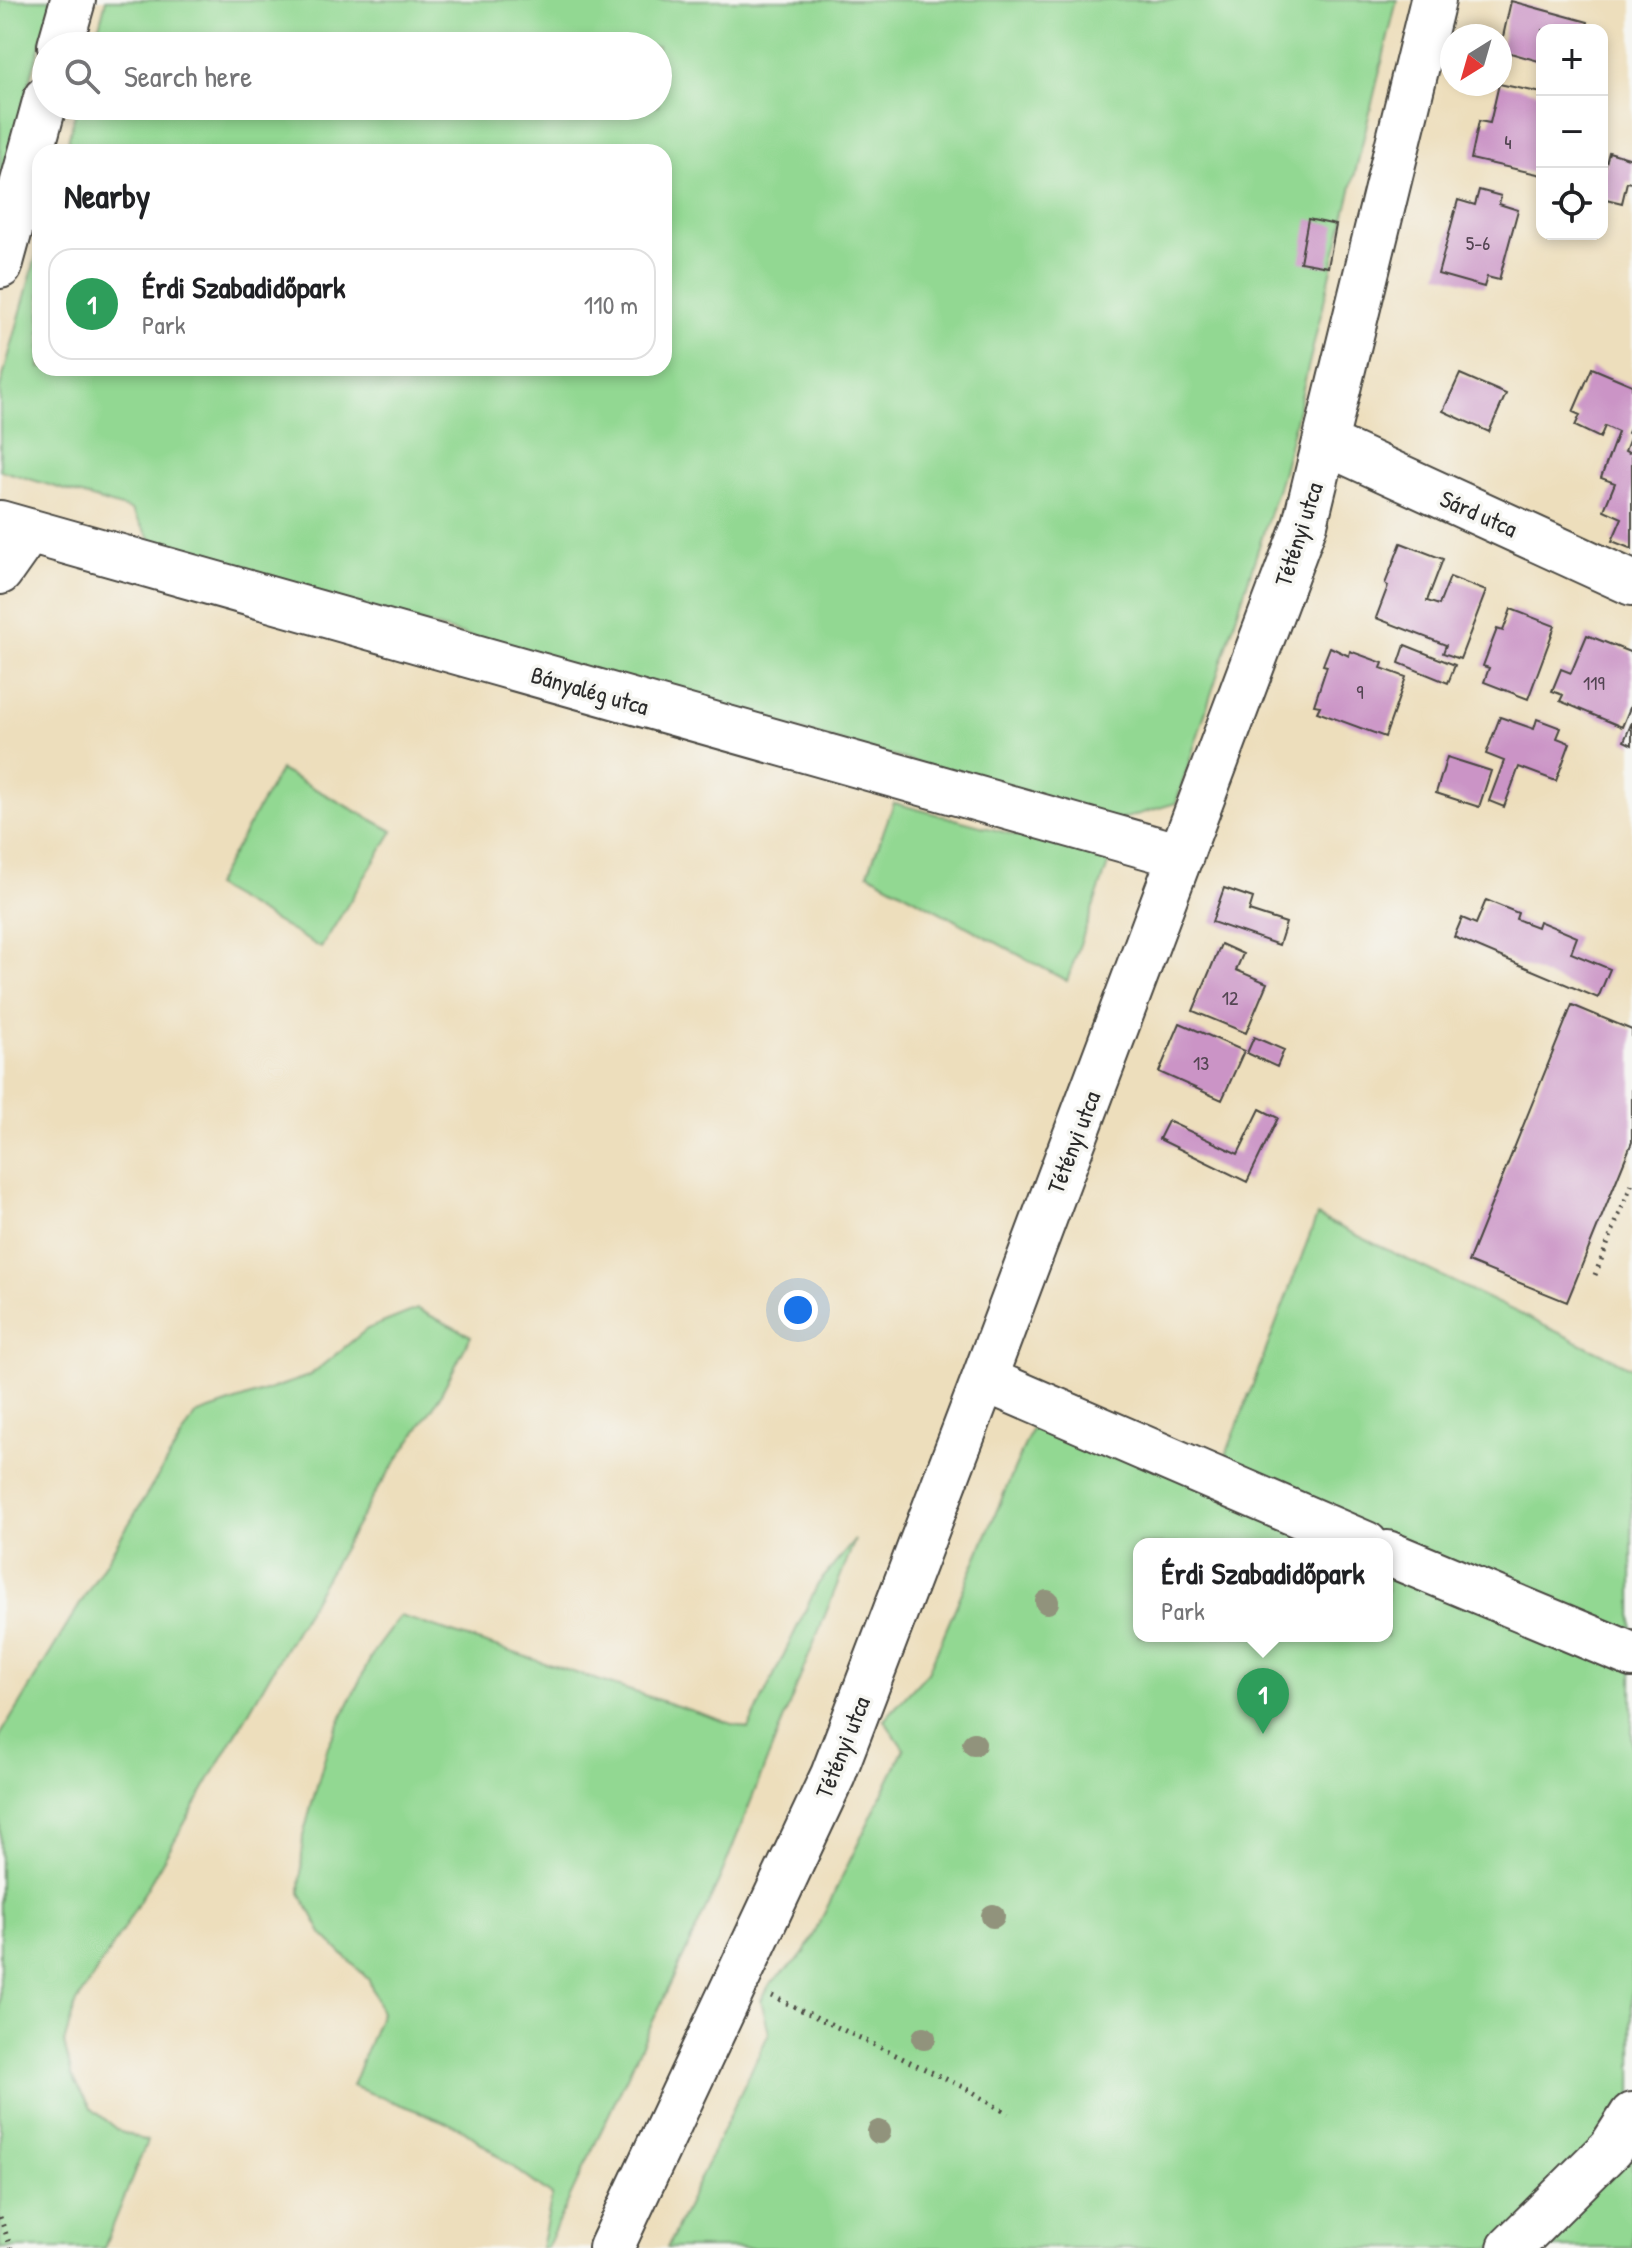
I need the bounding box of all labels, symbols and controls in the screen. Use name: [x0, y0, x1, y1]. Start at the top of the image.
north arrow: [1440, 24, 1512, 96]
map controls: [1536, 24, 1608, 240]
button: +: [1536, 24, 1608, 96]
search box: [32, 32, 672, 120]
icon: search: [60, 54, 104, 98]
text: Search here: [124, 56, 252, 96]
button: −: [1536, 96, 1608, 168]
house number: 4: [1504, 128, 1512, 155]
button: locate: [1536, 168, 1608, 240]
text: Nearby: [64, 173, 150, 219]
house number: 5-6: [1466, 229, 1490, 256]
text: Érdi Szabadidőpark: [142, 267, 345, 307]
text: 1: [87, 287, 97, 322]
text: 110 m: [584, 287, 638, 322]
text: Park: [142, 307, 186, 342]
street label: Tétényi utca: [1266, 478, 1330, 590]
street label: Sárd utca: [1435, 482, 1523, 544]
street label: Bányalég utca: [528, 658, 652, 722]
house number: 119: [1583, 669, 1605, 696]
house number: 9: [1356, 678, 1364, 705]
house number: 12: [1222, 984, 1239, 1011]
house number: 13: [1193, 1049, 1209, 1076]
street label: Tétényi utca: [1039, 1086, 1107, 1198]
your location: [778, 1290, 818, 1330]
popup: [1133, 1538, 1393, 1642]
text: Érdi Szabadidőpark: [1161, 1553, 1365, 1593]
text: Park: [1161, 1593, 1205, 1628]
pin: 1: [1237, 1668, 1289, 1734]
street label: Tétényi utca: [807, 1691, 877, 1803]

